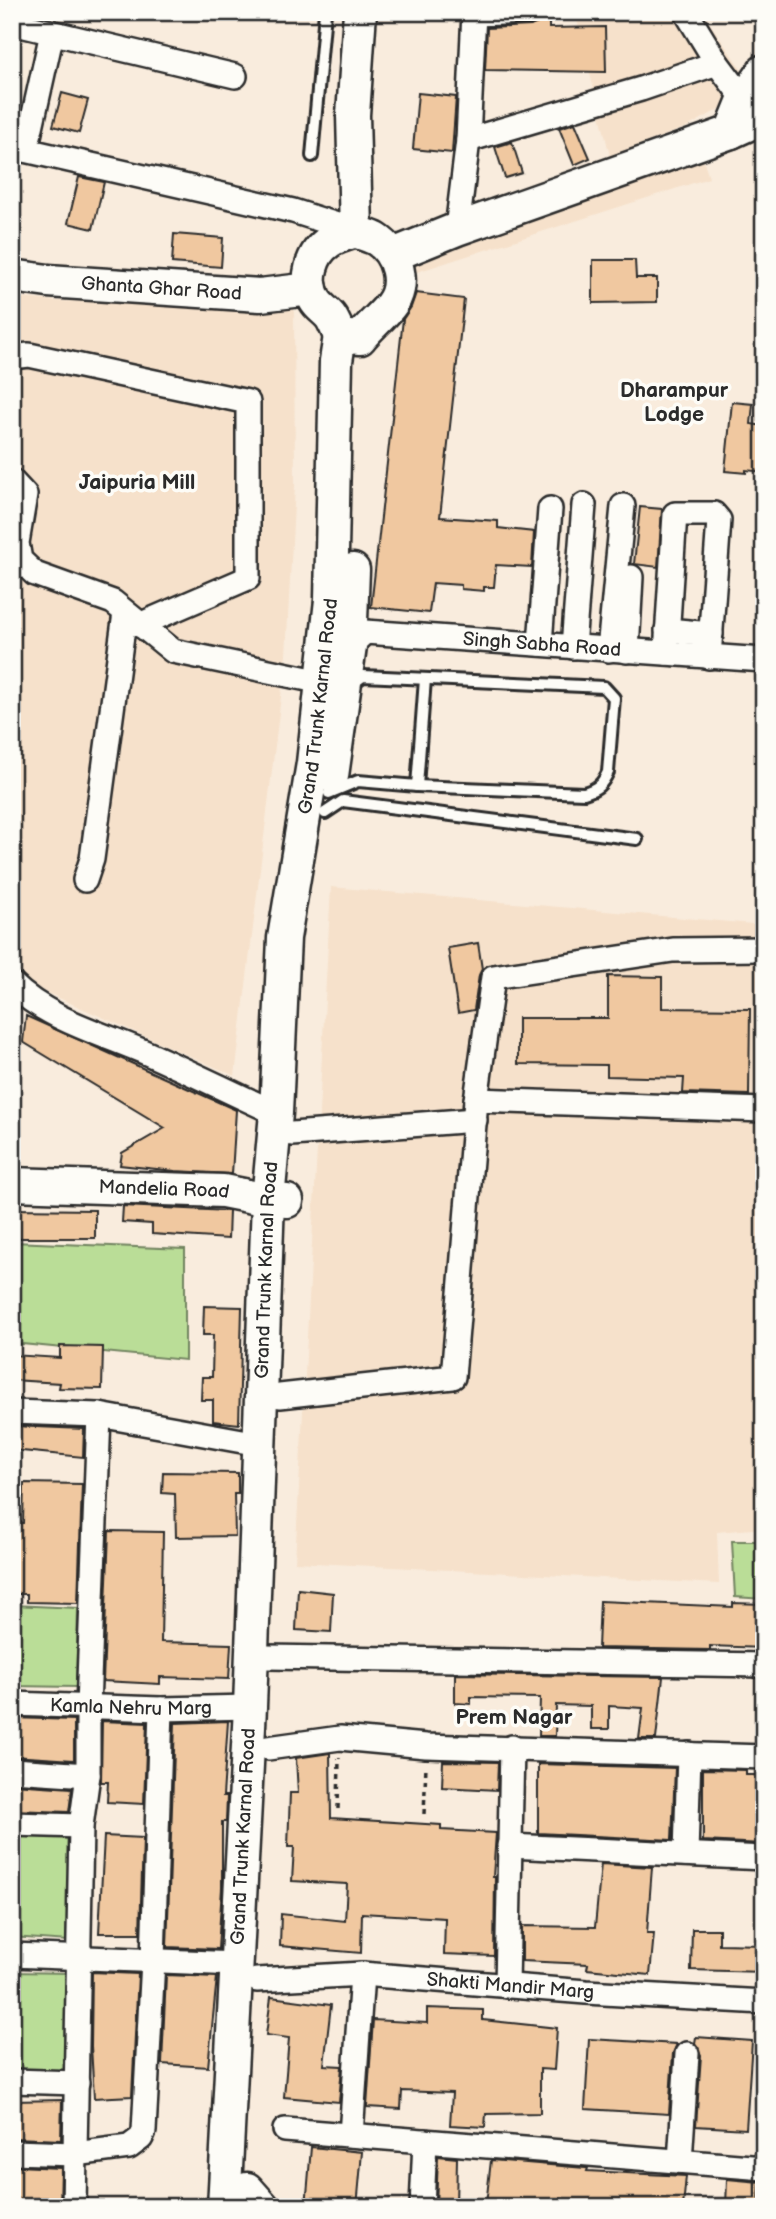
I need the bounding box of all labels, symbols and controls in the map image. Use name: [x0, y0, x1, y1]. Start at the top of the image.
street label: Ghanta Ghar Road: [80, 272, 242, 305]
district label: Dharampur Lodge: [620, 378, 729, 427]
district label: Jaipuria Mill: [79, 470, 195, 495]
street label: Grand Trunk Karnal Road: [293, 597, 343, 816]
street label: Singh Sabha Road: [462, 627, 622, 661]
street label: Grand Trunk Karnal Road: [250, 1160, 283, 1379]
street label: Mandelia Road: [98, 1175, 231, 1203]
street label: Kamla Nehru Marg: [50, 1694, 212, 1721]
district label: Prem Nagar: [456, 1705, 573, 1730]
street label: Grand Trunk Karnal Road: [226, 1727, 260, 1946]
street label: Shakti Mandir Marg: [426, 1968, 595, 2004]

